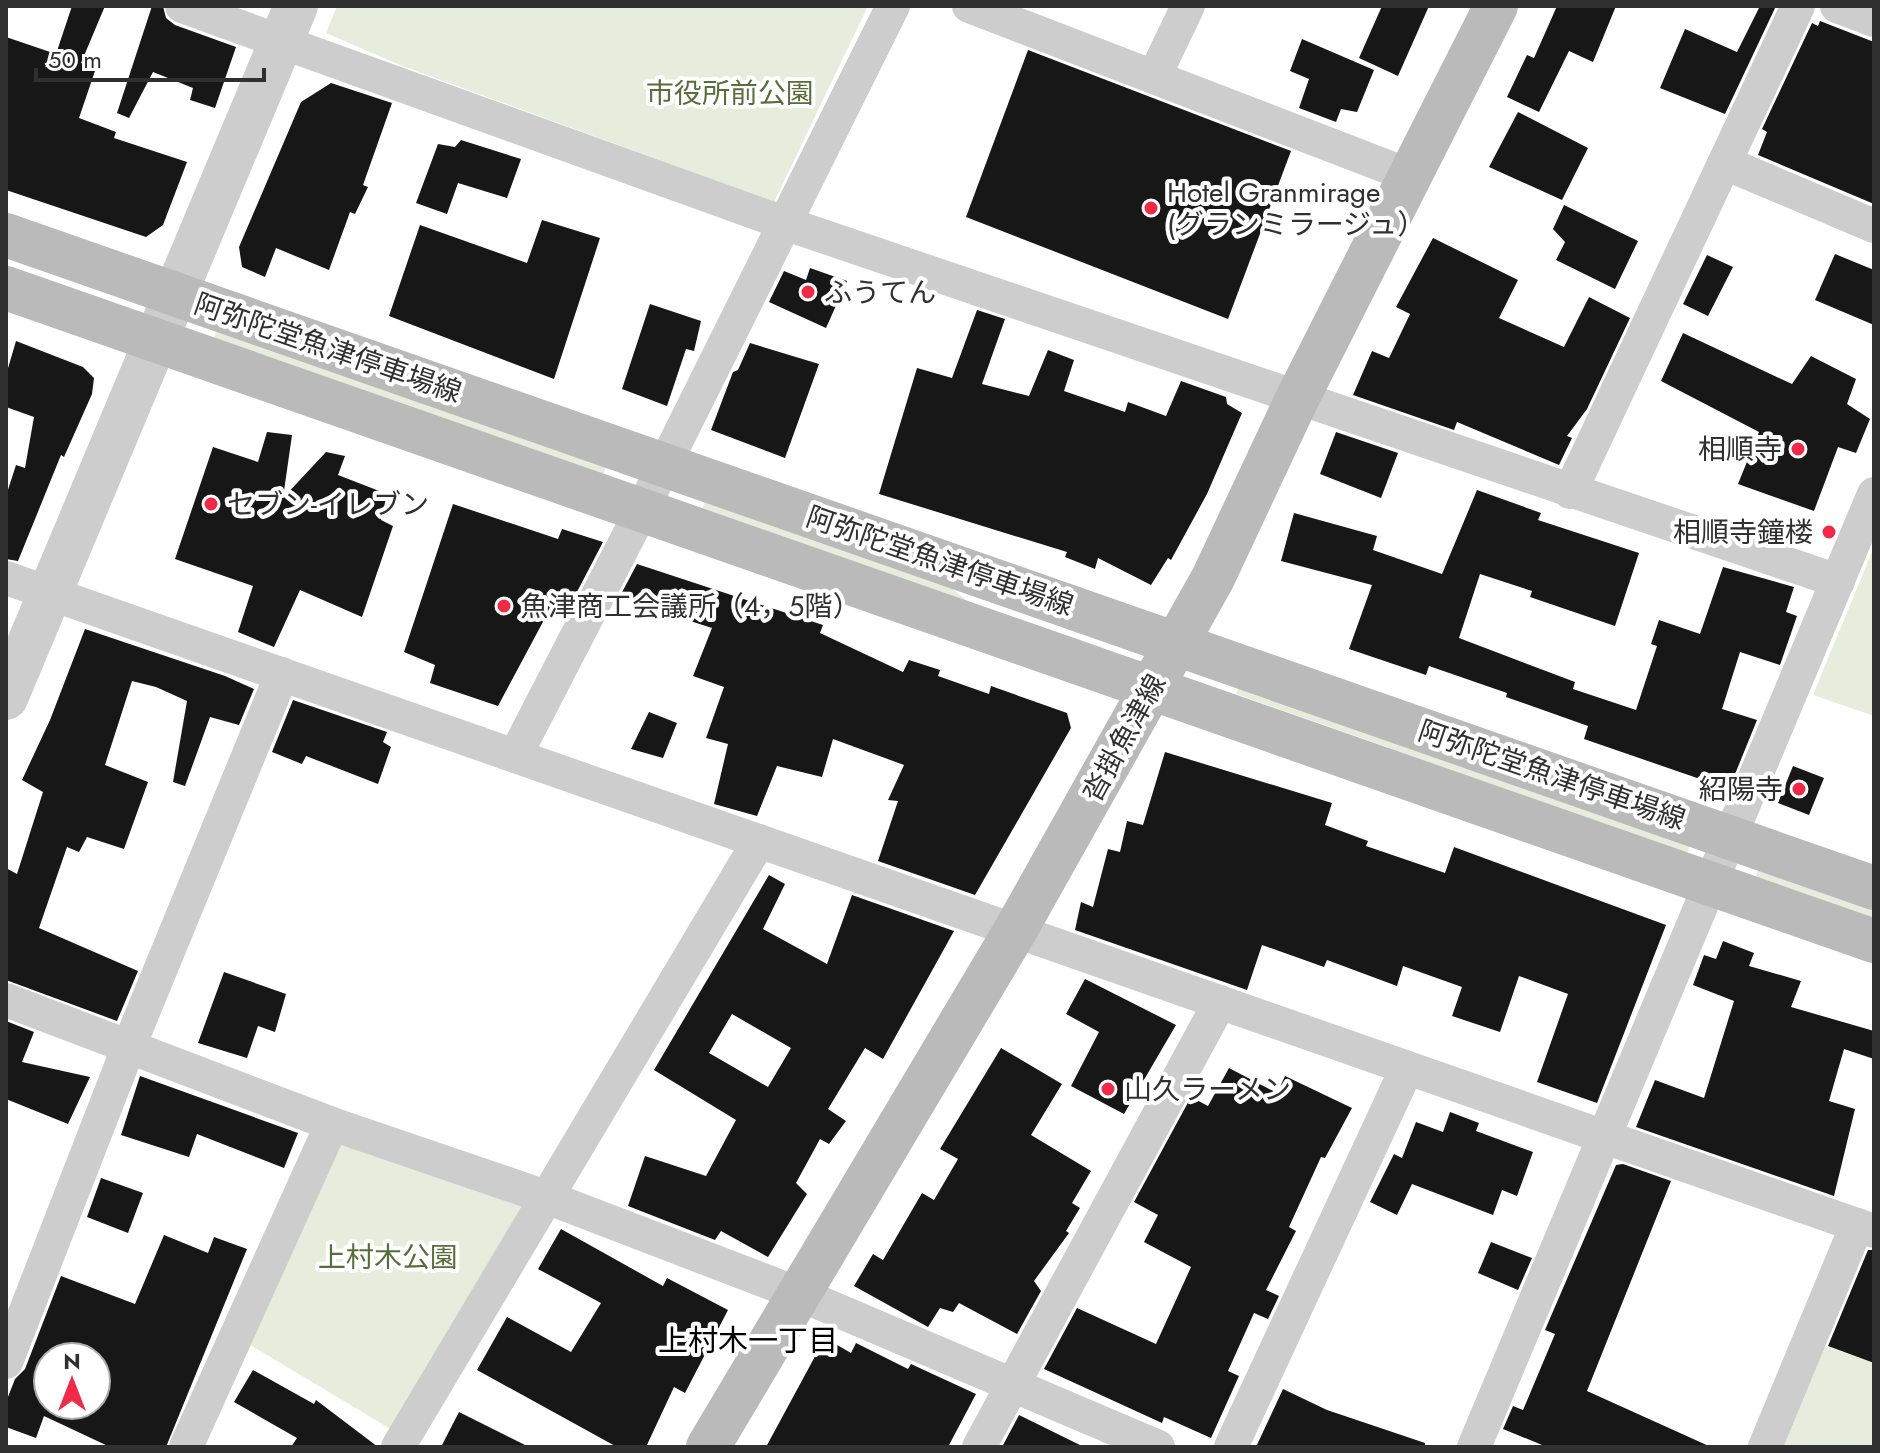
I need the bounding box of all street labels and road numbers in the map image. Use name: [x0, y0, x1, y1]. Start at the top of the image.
street label: 阿弥陀堂魚津停車場線: [189, 283, 467, 413]
street label: 阿弥陀堂魚津停車場線: [801, 496, 1079, 626]
street label: 沓掛魚津線: [1072, 667, 1176, 809]
street label: 阿弥陀堂魚津停車場線: [1413, 710, 1691, 840]

